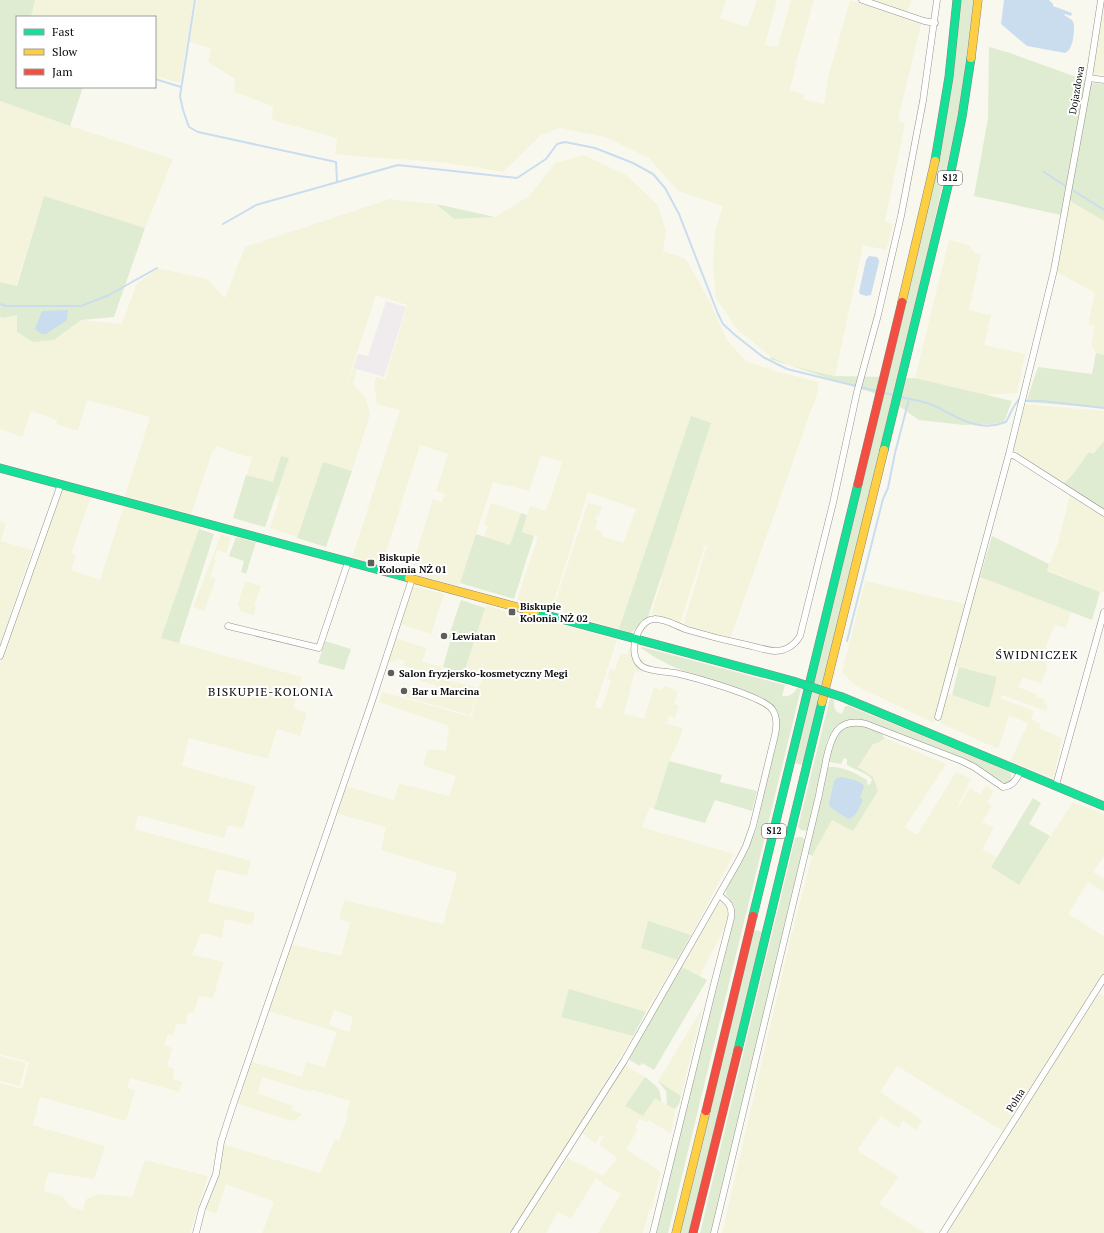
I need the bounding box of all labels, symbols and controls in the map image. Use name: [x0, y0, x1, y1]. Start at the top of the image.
legend: [16, 16, 156, 88]
text: Fast: [52, 24, 75, 39]
text: Slow: [52, 44, 78, 59]
text: Jam: [52, 64, 73, 79]
street label: Dojazdowa: [1066, 65, 1087, 115]
road number: S12: [938, 171, 962, 185]
place label: Biskupie Kolonia NŻ 01: [379, 551, 447, 576]
marker: Biskupie Kolonia NŻ 01: [366, 558, 376, 568]
place label: Biskupie Kolonia NŻ 02: [520, 600, 588, 625]
marker: Biskupie Kolonia NŻ 02: [507, 607, 517, 617]
place label: Lewiatan: [452, 630, 496, 643]
marker: Lewiatan: [439, 631, 449, 641]
district label: ŚWIDNICZEK: [996, 647, 1078, 662]
place label: Salon fryzjersko-kosmetyczny Megi: [399, 667, 568, 680]
marker: Salon fryzjersko-kosmetyczny Megi: [386, 668, 396, 678]
district label: BISKUPIE-KOLONIA: [208, 684, 334, 699]
place label: Bar u Marcina: [412, 685, 480, 698]
marker: Bar u Marcina: [399, 686, 409, 696]
road number: S12: [762, 824, 786, 838]
street label: Polna: [1003, 1086, 1028, 1114]

